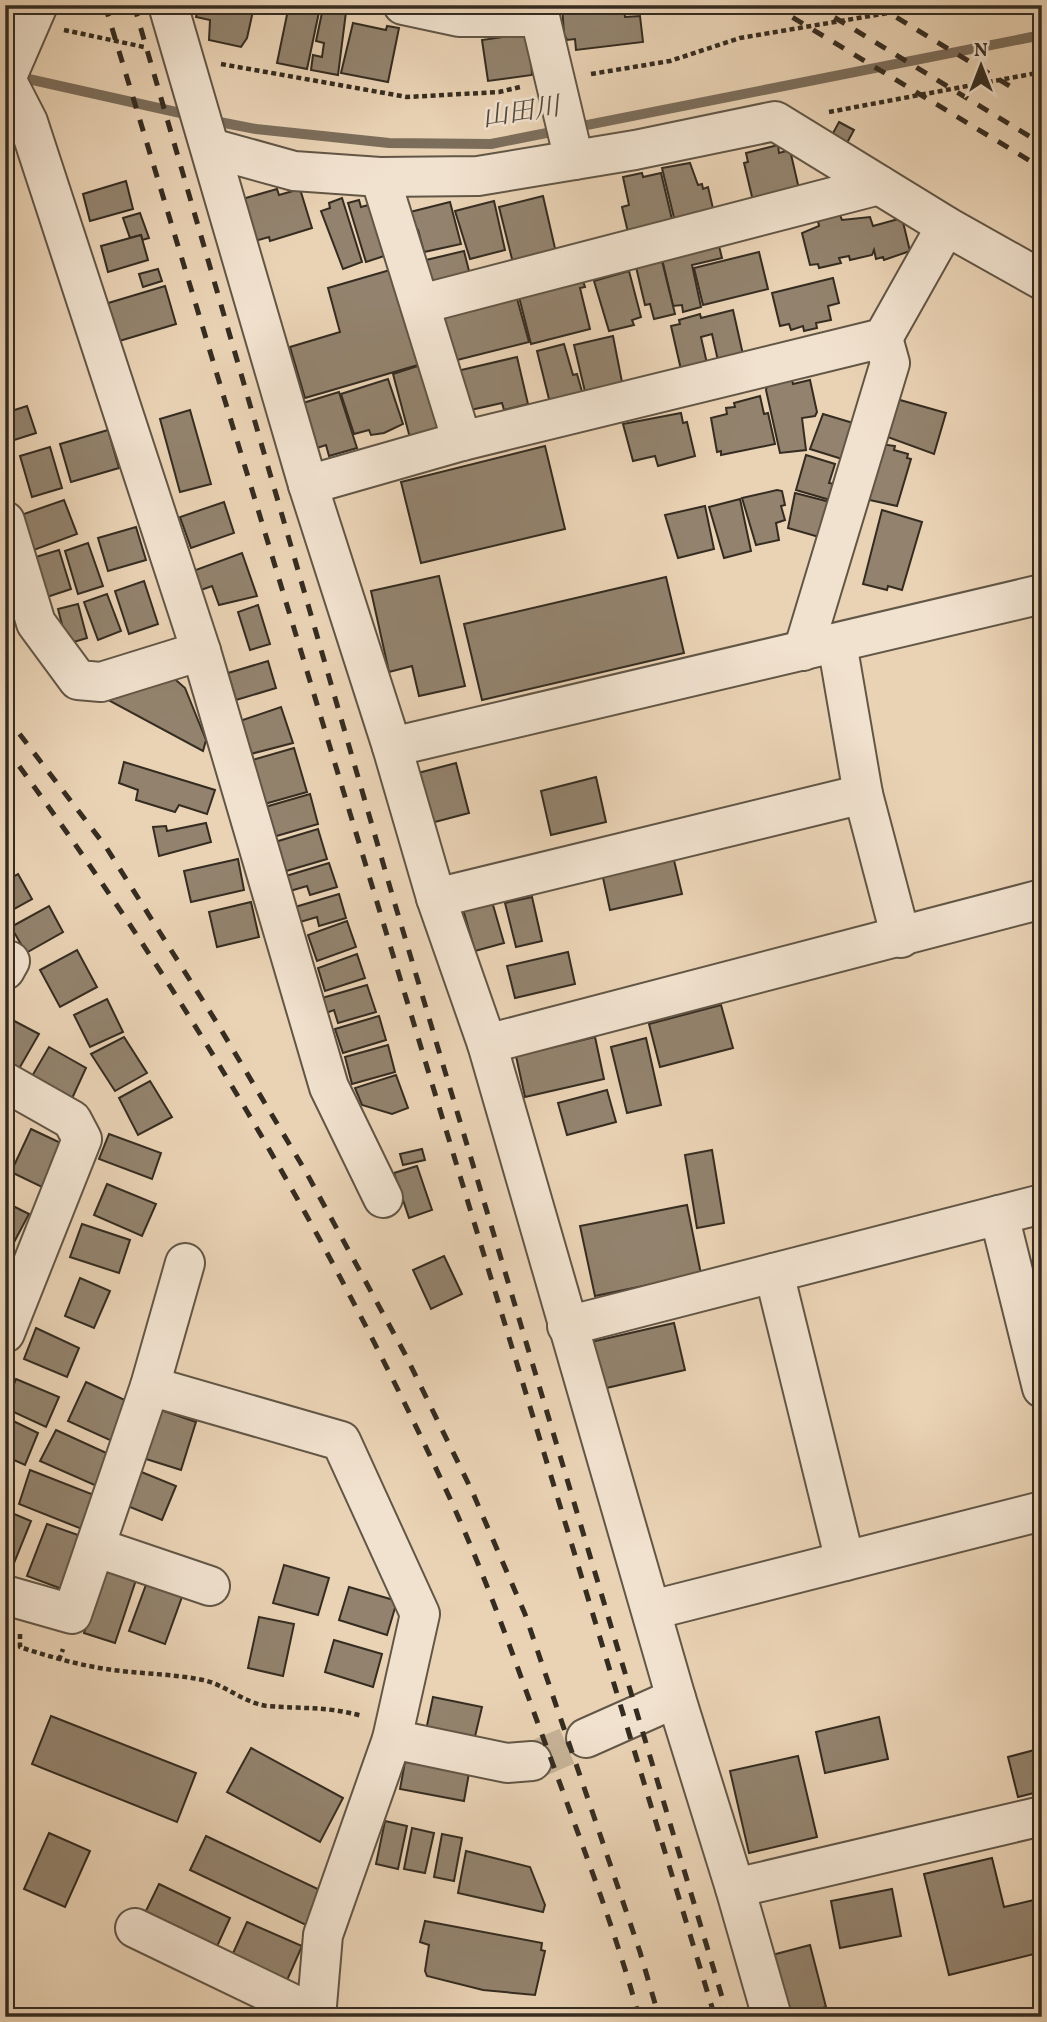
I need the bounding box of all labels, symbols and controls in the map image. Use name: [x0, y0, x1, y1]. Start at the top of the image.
north arrow: [946, 32, 1016, 102]
text: N: [974, 38, 988, 64]
water label: 山田川: [480, 89, 565, 137]

